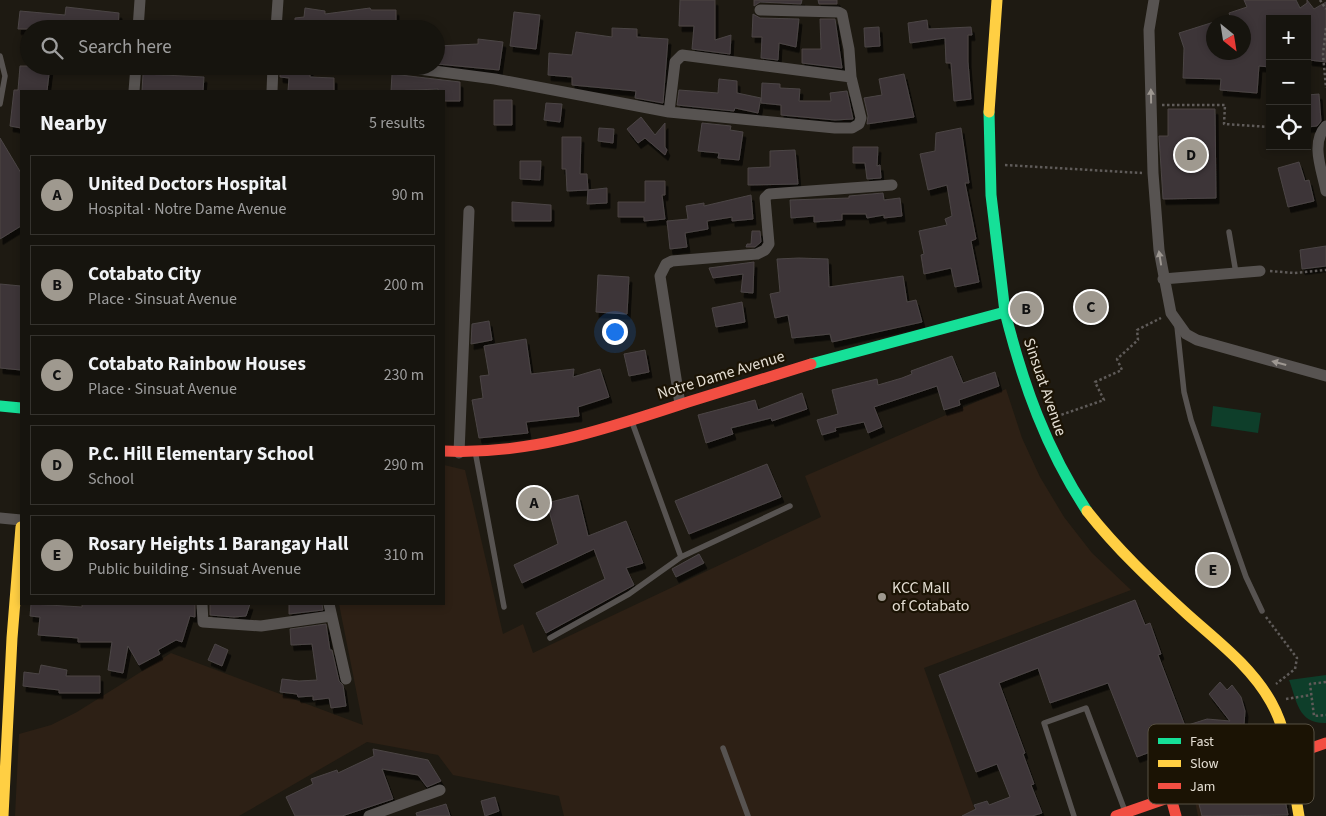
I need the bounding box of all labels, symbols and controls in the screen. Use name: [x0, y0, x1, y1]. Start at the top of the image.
north arrow: [1206, 15, 1251, 60]
map controls: [1266, 15, 1311, 150]
button: +: [1266, 15, 1311, 60]
search box: [20, 20, 445, 75]
icon: search: [38, 34, 66, 62]
text: Search here: [78, 34, 172, 61]
button: −: [1266, 60, 1311, 105]
one-way arrow: [1146, 87, 1154, 103]
button: locate: [1266, 105, 1311, 150]
text: Nearby: [40, 108, 107, 138]
text: 5 results: [369, 112, 425, 134]
pin: D: [1175, 136, 1207, 174]
text: United Doctors Hospital: [88, 171, 287, 198]
text: A: [52, 184, 62, 206]
text: 90 m: [392, 184, 424, 206]
text: Hospital · Notre Dame Avenue: [88, 198, 286, 220]
one-way arrow: [1155, 249, 1163, 265]
text: Cotabato City: [88, 261, 201, 288]
text: B: [52, 274, 62, 296]
text: 200 m: [384, 274, 424, 296]
text: Place · Sinsuat Avenue: [88, 288, 237, 310]
pin: C: [1075, 288, 1107, 326]
pin: B: [1010, 290, 1042, 328]
your location: [602, 319, 628, 345]
street label: Sinsuat Avenue: [1018, 335, 1072, 439]
street label: Notre Dame Avenue: [655, 345, 788, 405]
text: Cotabato Rainbow Houses: [88, 351, 306, 378]
one-way arrow: [1272, 359, 1287, 367]
text: C: [52, 364, 62, 386]
text: 230 m: [384, 364, 424, 386]
text: Place · Sinsuat Avenue: [88, 378, 237, 400]
text: P.C. Hill Elementary School: [88, 441, 314, 468]
text: D: [52, 454, 62, 476]
text: 290 m: [384, 454, 424, 476]
text: School: [88, 468, 134, 490]
pin: A: [518, 484, 550, 522]
text: Rosary Heights 1 Barangay Hall: [88, 531, 348, 558]
text: E: [53, 544, 61, 566]
text: 310 m: [384, 544, 424, 566]
pin: E: [1197, 551, 1229, 589]
text: Public building · Sinsuat Avenue: [88, 558, 301, 580]
place label: KCC Mall of Cotabato: [892, 577, 970, 617]
marker: KCC Mall of Cotabato: [876, 591, 888, 603]
legend: [1148, 724, 1314, 804]
text: Fast: [1190, 732, 1214, 752]
text: Slow: [1190, 754, 1219, 774]
text: Jam: [1190, 777, 1215, 797]

